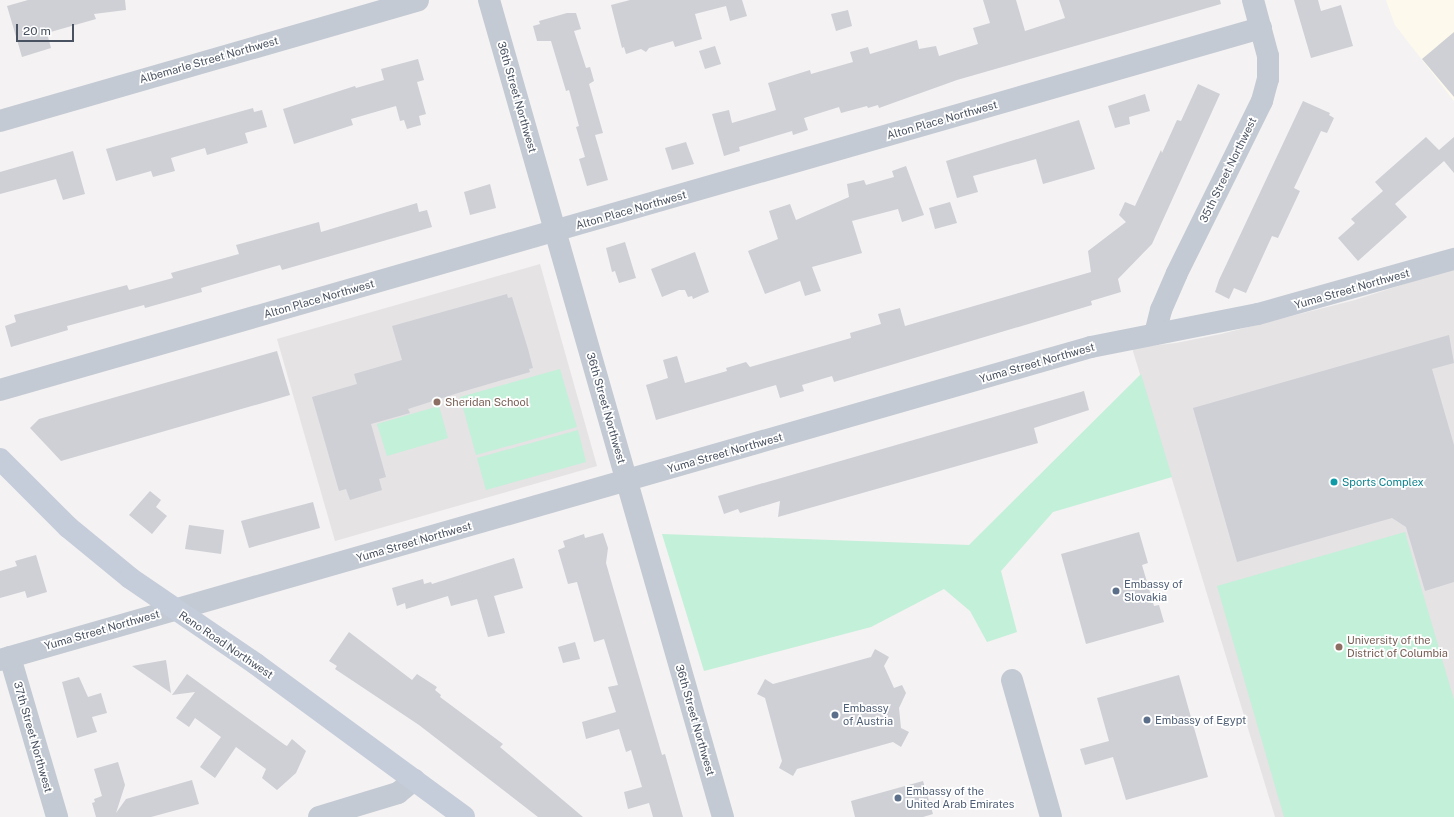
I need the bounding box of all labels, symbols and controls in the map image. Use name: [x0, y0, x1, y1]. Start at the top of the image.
scale bar: [18, 16, 76, 42]
text: 20 m: [23, 24, 51, 38]
street label: Albemarle Street Northwest: [138, 34, 280, 86]
street label: 36th Street Northwest: [495, 40, 539, 154]
street label: Alton Place Northwest: [885, 98, 999, 142]
street label: 35th Street Northwest: [1197, 115, 1259, 225]
street label: Alton Place Northwest: [574, 188, 688, 232]
street label: Yuma Street Northwest: [1293, 266, 1411, 312]
street label: Alton Place Northwest: [262, 277, 376, 321]
street label: Yuma Street Northwest: [978, 340, 1096, 386]
street label: 36th Street Northwest: [584, 351, 628, 465]
place label: Sheridan School: [445, 395, 529, 409]
marker: Sheridan School: [432, 397, 442, 407]
street label: Yuma Street Northwest: [666, 430, 784, 476]
place label: Sports Complex: [1342, 475, 1424, 489]
marker: Sports Complex: [1329, 477, 1339, 487]
street label: Yuma Street Northwest: [355, 519, 473, 565]
place label: Embassy of Slovakia: [1124, 578, 1183, 604]
marker: Embassy of Slovakia: [1111, 586, 1121, 596]
street label: Yuma Street Northwest: [43, 607, 161, 653]
street label: Reno Road Northwest: [176, 609, 276, 681]
place label: University of the District of Columbia: [1347, 634, 1448, 660]
marker: University of the District of Columbia: [1334, 642, 1344, 652]
street label: 36th Street Northwest: [673, 663, 717, 777]
street label: 37th Street Northwest: [11, 680, 55, 794]
place label: Embassy of Austria: [843, 702, 893, 728]
marker: Embassy of Austria: [830, 710, 840, 720]
place label: Embassy of Egypt: [1155, 713, 1246, 727]
marker: Embassy of Egypt: [1142, 715, 1152, 725]
place label: Embassy of the United Arab Emirates: [906, 785, 1014, 811]
marker: Embassy of the United Arab Emirates: [893, 793, 903, 803]

